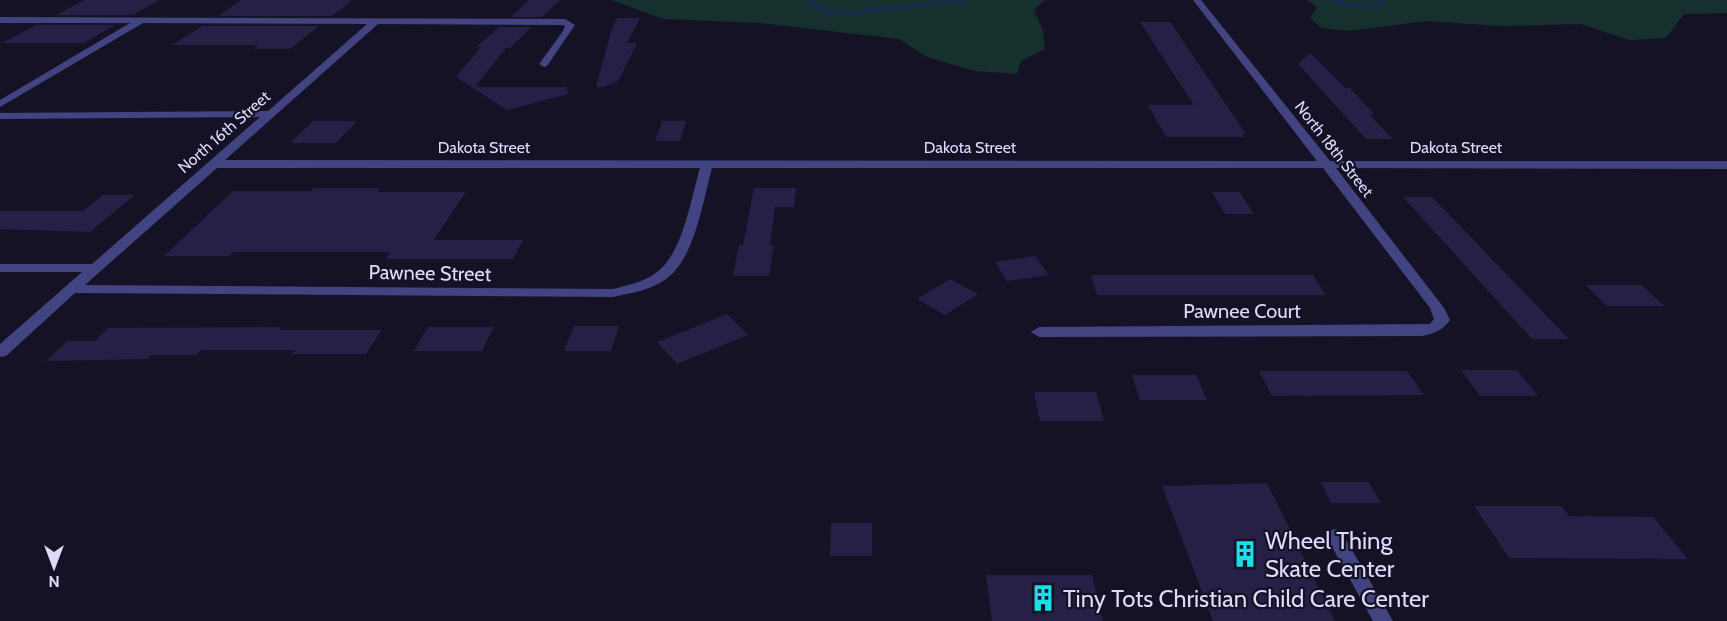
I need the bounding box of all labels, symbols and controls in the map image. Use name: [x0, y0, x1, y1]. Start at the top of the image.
street label: North 16th Street: [174, 86, 274, 177]
street label: North 18th Street: [1291, 97, 1378, 201]
street label: Dakota Street: [438, 138, 531, 157]
street label: Dakota Street: [924, 138, 1017, 157]
street label: Dakota Street: [1410, 138, 1503, 157]
street label: Pawnee Street: [369, 260, 492, 286]
street label: Pawnee Court: [1183, 299, 1301, 323]
place label: Wheel Thing Skate Center: [1265, 526, 1395, 583]
north arrow: [24, 537, 84, 597]
building icon: Wheel Thing Skate Center: [1230, 539, 1260, 569]
text: N: [48, 572, 60, 591]
building icon: Tiny Tots Christian Child Care Center: [1028, 583, 1058, 613]
place label: Tiny Tots Christian Child Care Center: [1063, 584, 1429, 613]

